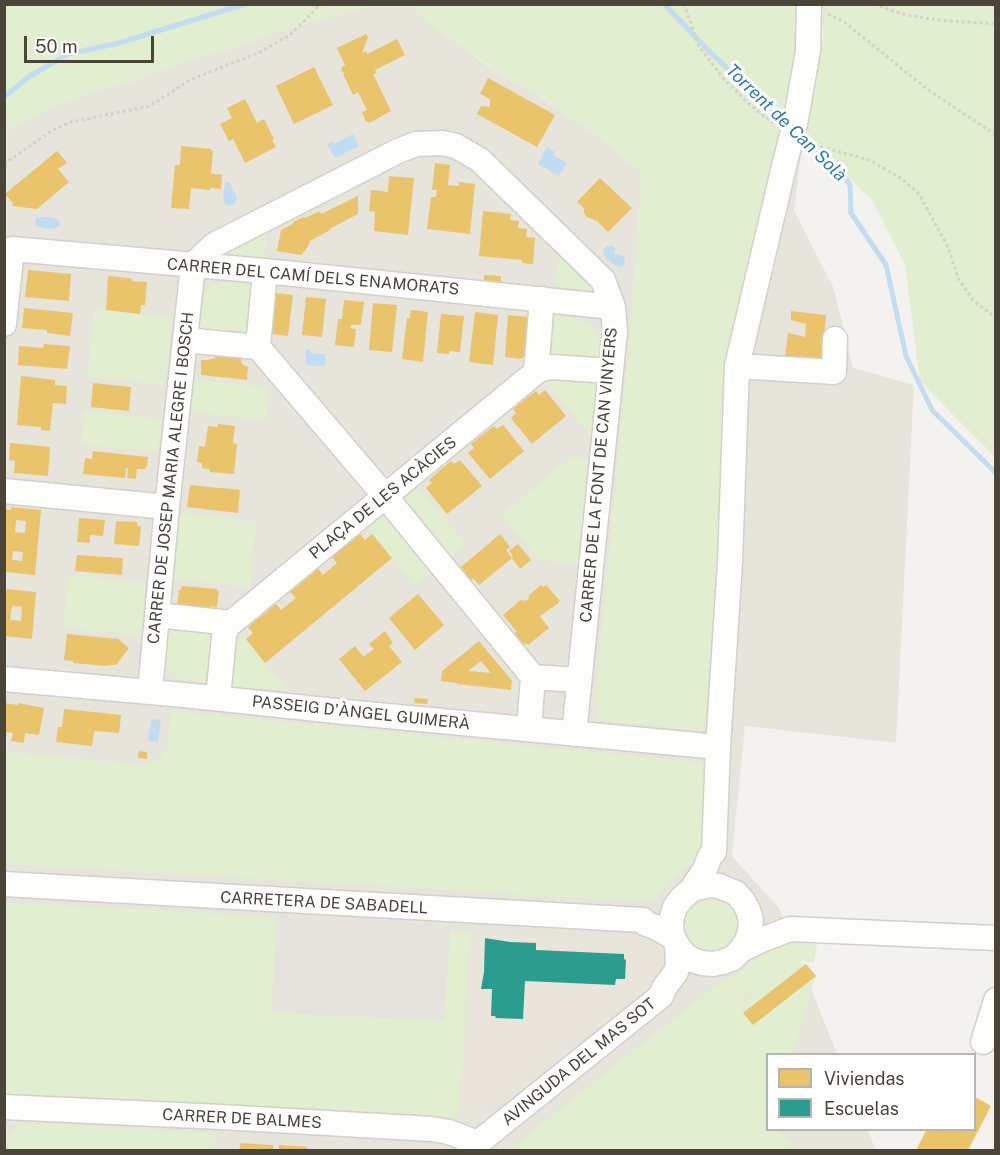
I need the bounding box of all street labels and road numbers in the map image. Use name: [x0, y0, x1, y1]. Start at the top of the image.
street label: CARRER DEL CAMÍ DELS ENAMORATS: [166, 255, 460, 299]
street label: CARRER DE JOSEP MARIA ALEGRE I BOSCH: [144, 311, 198, 645]
street label: CARRER DE LA FONT DE CAN VINYERS: [577, 327, 621, 623]
street label: PLAÇA DE LES ACÀCIES: [306, 433, 460, 563]
street label: PASSEIG D'ÀNGEL GUIMERÀ: [251, 692, 471, 734]
street label: CARRETERA DE SABADELL: [220, 888, 428, 918]
street label: AVINGUDA DEL MAS SOT: [498, 994, 660, 1130]
street label: CARRER DE BALMES: [162, 1105, 322, 1133]

